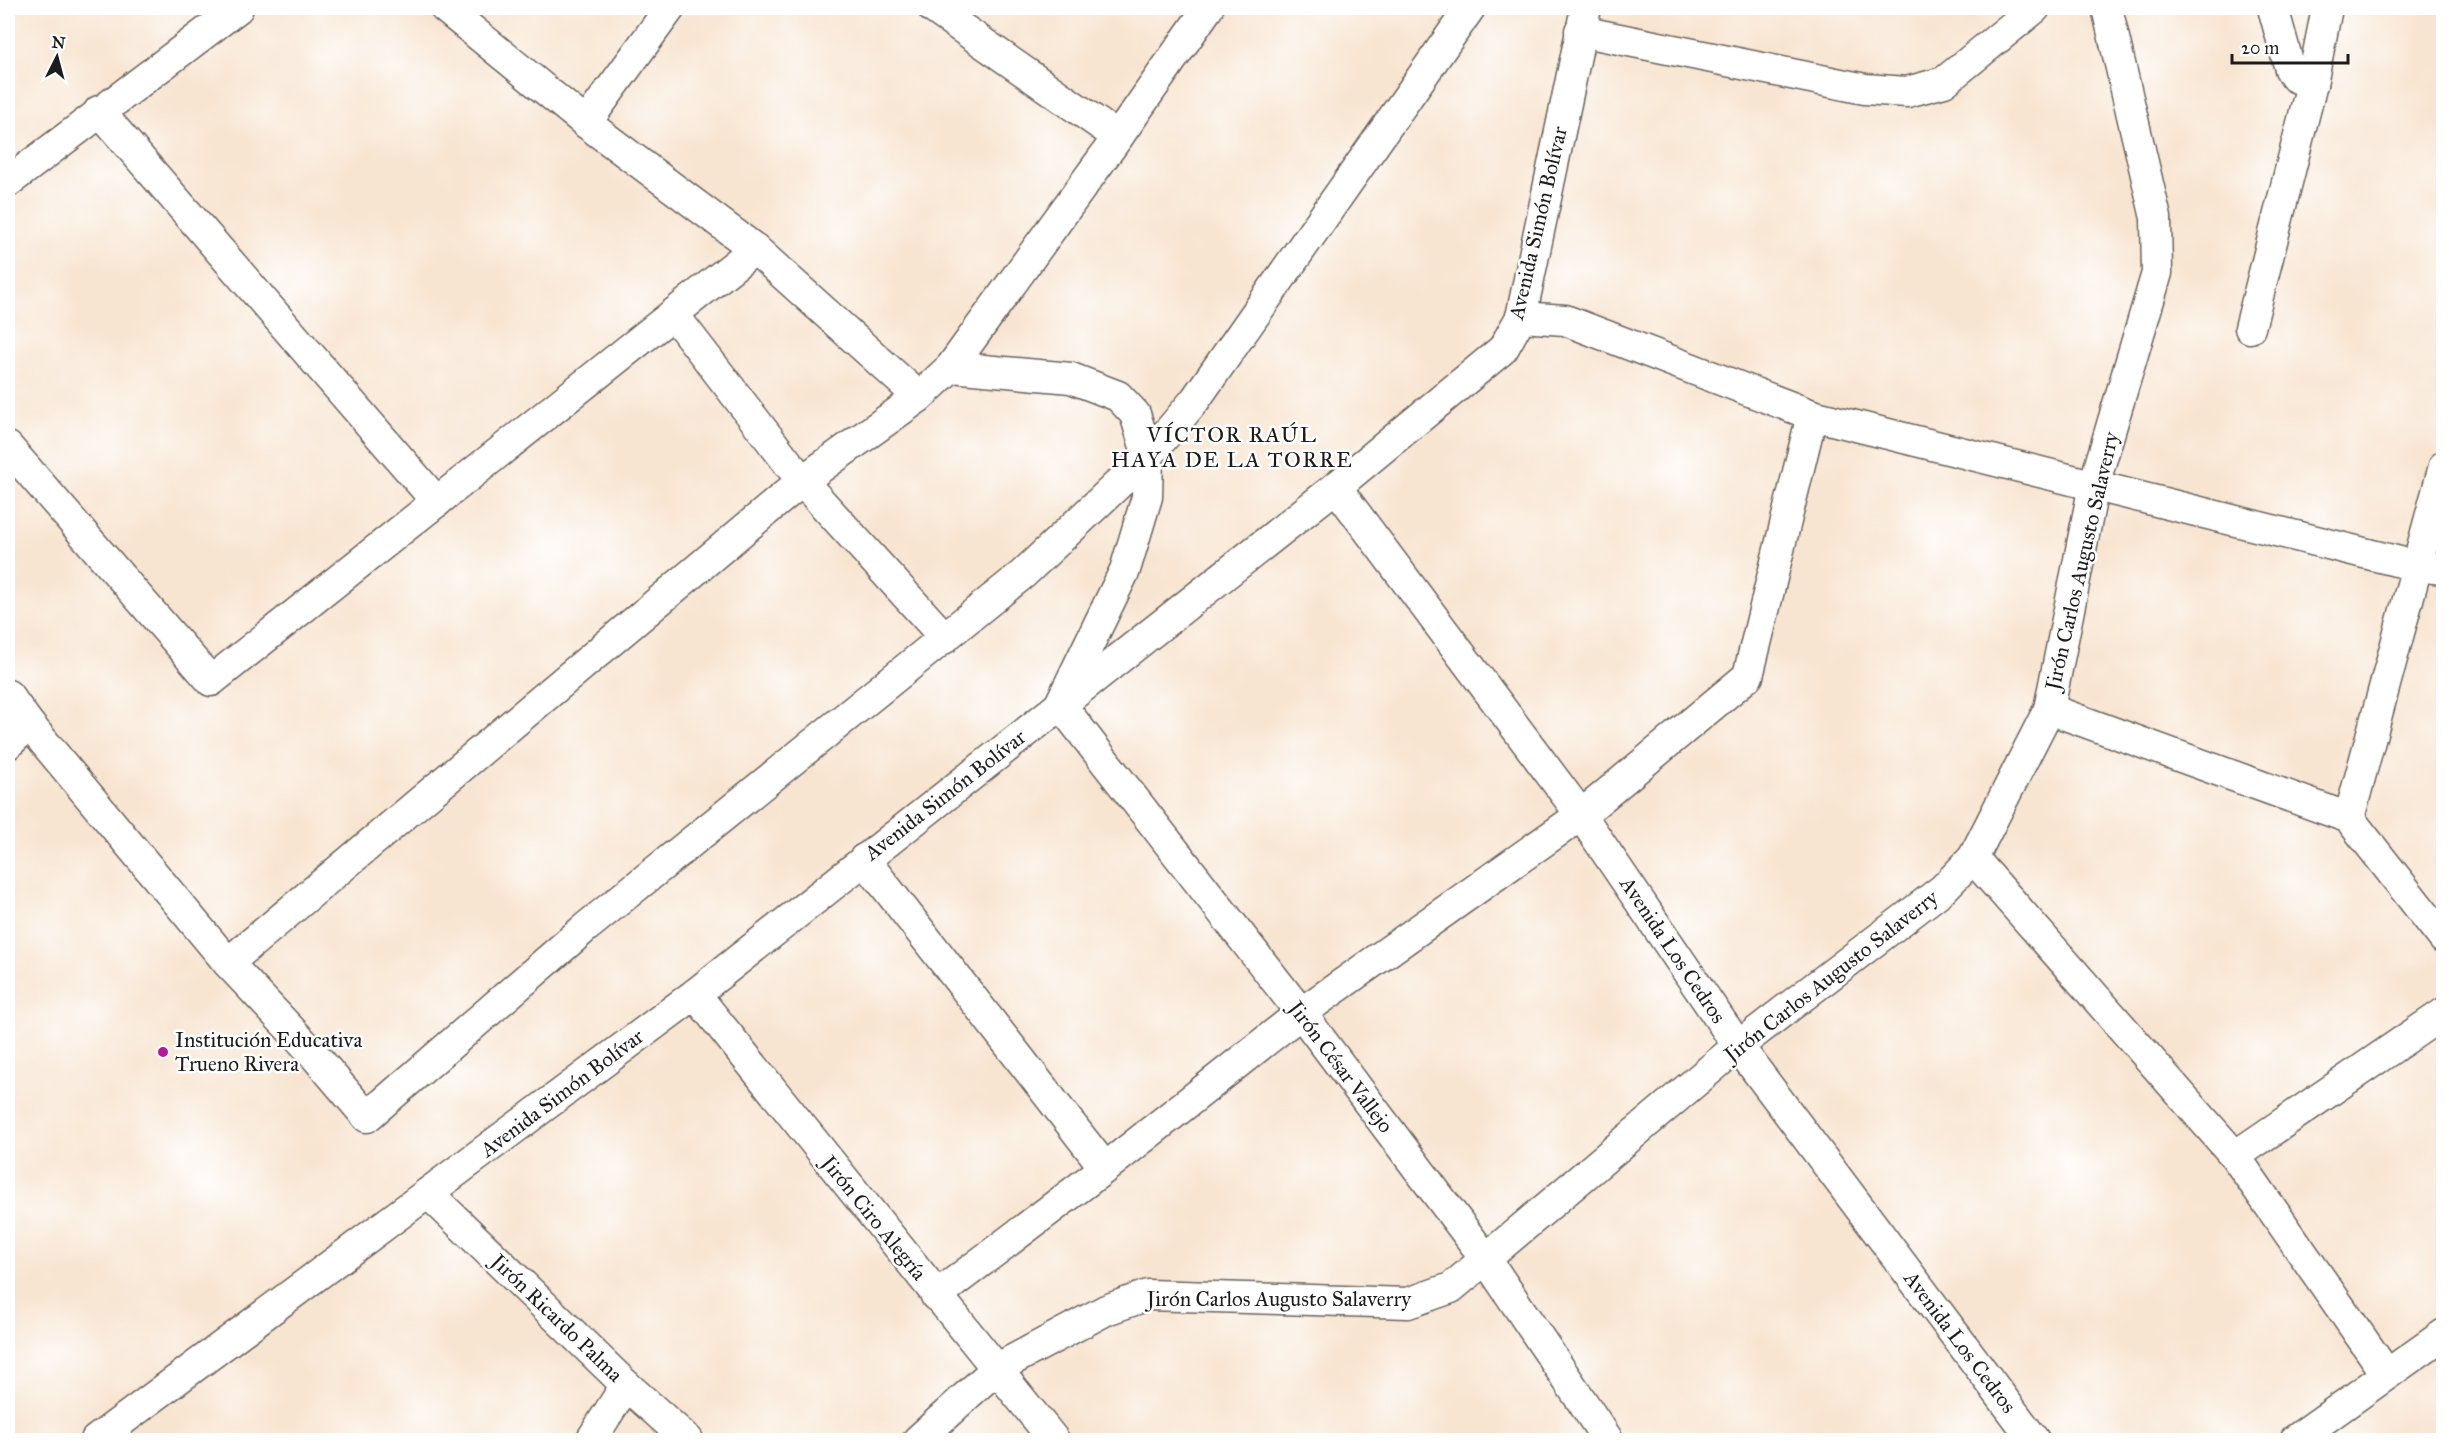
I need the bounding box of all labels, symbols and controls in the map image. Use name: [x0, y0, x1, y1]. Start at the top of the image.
north arrow: [27, 27, 87, 87]
scale bar: [2232, 27, 2348, 65]
text: N: [51, 32, 67, 53]
text: 20 m: [2241, 37, 2279, 59]
street label: Avenida Simón Bolívar: [1503, 124, 1573, 323]
district label: VÍCTOR RAÚL HAYA DE LA TORRE: [1111, 421, 1353, 473]
street label: Jirón Carlos Augusto Salaverry: [2039, 428, 2125, 695]
street label: Avenida Simón Bolívar: [858, 724, 1031, 867]
street label: Avenida Los Cedros: [1614, 871, 1732, 1028]
street label: Jirón Carlos Augusto Salaverry: [1717, 884, 1944, 1069]
street label: Jirón César Vallejo: [1282, 994, 1399, 1138]
street label: Avenida Simón Bolívar: [475, 1023, 649, 1163]
place label: Institución Educativa Trueno Rivera: [175, 1027, 362, 1077]
marker: Institución Educativa Trueno Rivera: [156, 1045, 170, 1059]
street label: Jirón Ciro Alegría: [815, 1149, 932, 1286]
street label: Jirón Ricardo Palma: [484, 1247, 628, 1388]
street label: Avenida Los Cedros: [1898, 1265, 2022, 1418]
street label: Jirón Carlos Augusto Salaverry: [1145, 1286, 1412, 1312]

